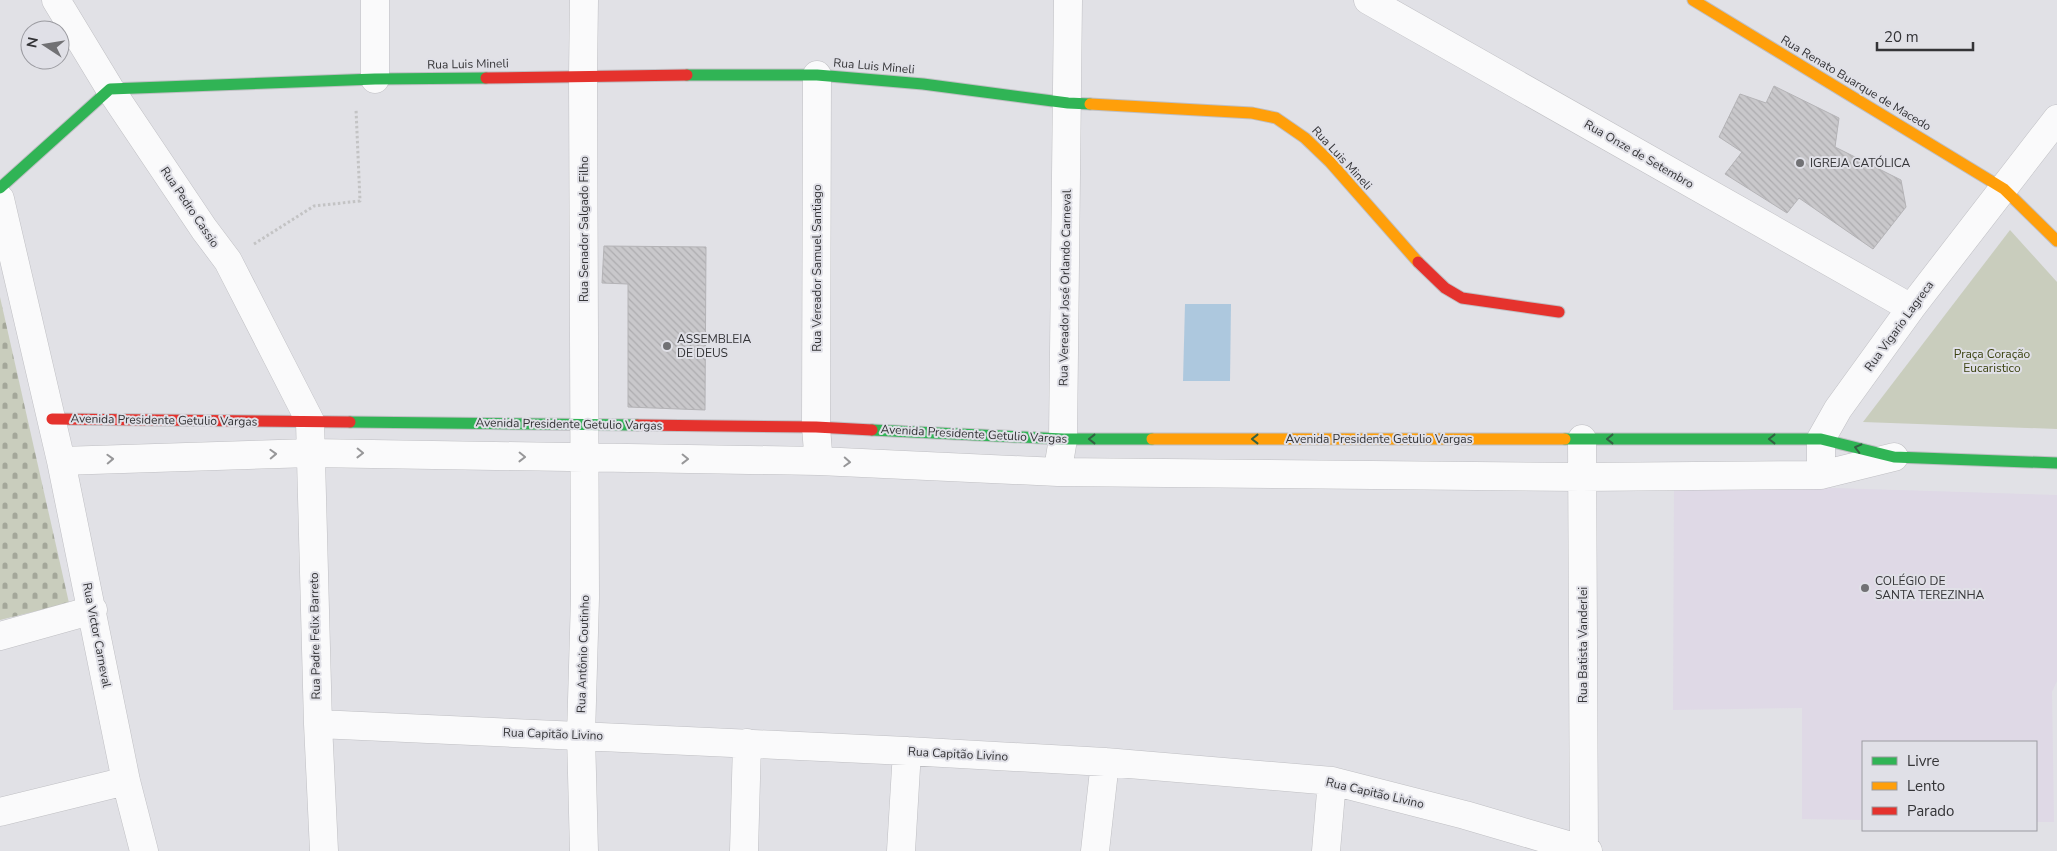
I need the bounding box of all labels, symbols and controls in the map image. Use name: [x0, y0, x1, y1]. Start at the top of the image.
north arrow: [20, 20, 70, 70]
scale bar: [1877, 20, 1973, 52]
text: 20 m: [1884, 27, 1919, 47]
street label: Rua Renato Buarque de Macedo: [1778, 32, 1934, 135]
text: N: [22, 35, 43, 50]
street label: Rua Luis Mineli: [833, 54, 915, 78]
street label: Rua Luis Mineli: [427, 55, 509, 73]
street label: Rua Onze de Setembro: [1581, 116, 1697, 192]
street label: Rua Luis Mineli: [1308, 123, 1376, 193]
place label: IGREJA CATÓLICA: [1810, 155, 1911, 171]
street label: Rua Senador Salgado Filho: [576, 156, 592, 302]
marker: IGREJA CATÓLICA: [1794, 157, 1806, 169]
street label: Rua Pedro Cassio: [157, 164, 223, 251]
street label: Rua Vereador Samuel Santiago: [809, 184, 825, 352]
street label: Rua Vereador José Orlando Carneval: [1055, 189, 1075, 386]
street label: Rua Vigario Lagreca: [1861, 278, 1937, 374]
place label: ASSEMBLEIA DE DEUS: [677, 331, 751, 361]
marker: ASSEMBLEIA DE DEUS: [661, 340, 673, 352]
park label: Praça Coração Eucaristico: [1954, 346, 2031, 376]
street label: Avenida Presidente Getulio Vargas: [70, 410, 258, 430]
street label: Avenida Presidente Getulio Vargas: [475, 414, 663, 434]
street label: Avenida Presidente Getulio Vargas: [880, 421, 1068, 447]
street label: Avenida Presidente Getulio Vargas: [1286, 431, 1473, 447]
one-way arrow: [1088, 434, 1096, 444]
one-way arrow: [1251, 434, 1258, 444]
one-way arrow: [1606, 434, 1614, 444]
one-way arrow: [1768, 434, 1776, 444]
one-way arrow: [1853, 443, 1862, 454]
one-way arrow: [356, 448, 364, 459]
one-way arrow: [269, 449, 277, 459]
one-way arrow: [518, 451, 526, 462]
one-way arrow: [106, 454, 114, 465]
one-way arrow: [681, 454, 689, 464]
one-way arrow: [844, 457, 851, 467]
street label: Rua Padre Felix Barreto: [306, 572, 324, 700]
place label: COLÉGIO DE SANTA TEREZINHA: [1875, 573, 1985, 603]
street label: Rua Victor Carneval: [79, 581, 115, 689]
marker: COLÉGIO DE SANTA TEREZINHA: [1859, 582, 1871, 594]
street label: Rua Batista Vanderlei: [1575, 587, 1591, 703]
street label: Rua Antônio Coutinho: [573, 594, 593, 713]
street label: Rua Capitão Livino: [503, 724, 604, 744]
legend: [1862, 741, 2037, 831]
street label: Rua Capitão Livino: [908, 743, 1009, 765]
text: Livre: [1907, 751, 1940, 771]
street label: Rua Capitão Livino: [1324, 774, 1426, 812]
text: Lento: [1907, 776, 1945, 796]
text: Parado: [1907, 801, 1954, 821]

